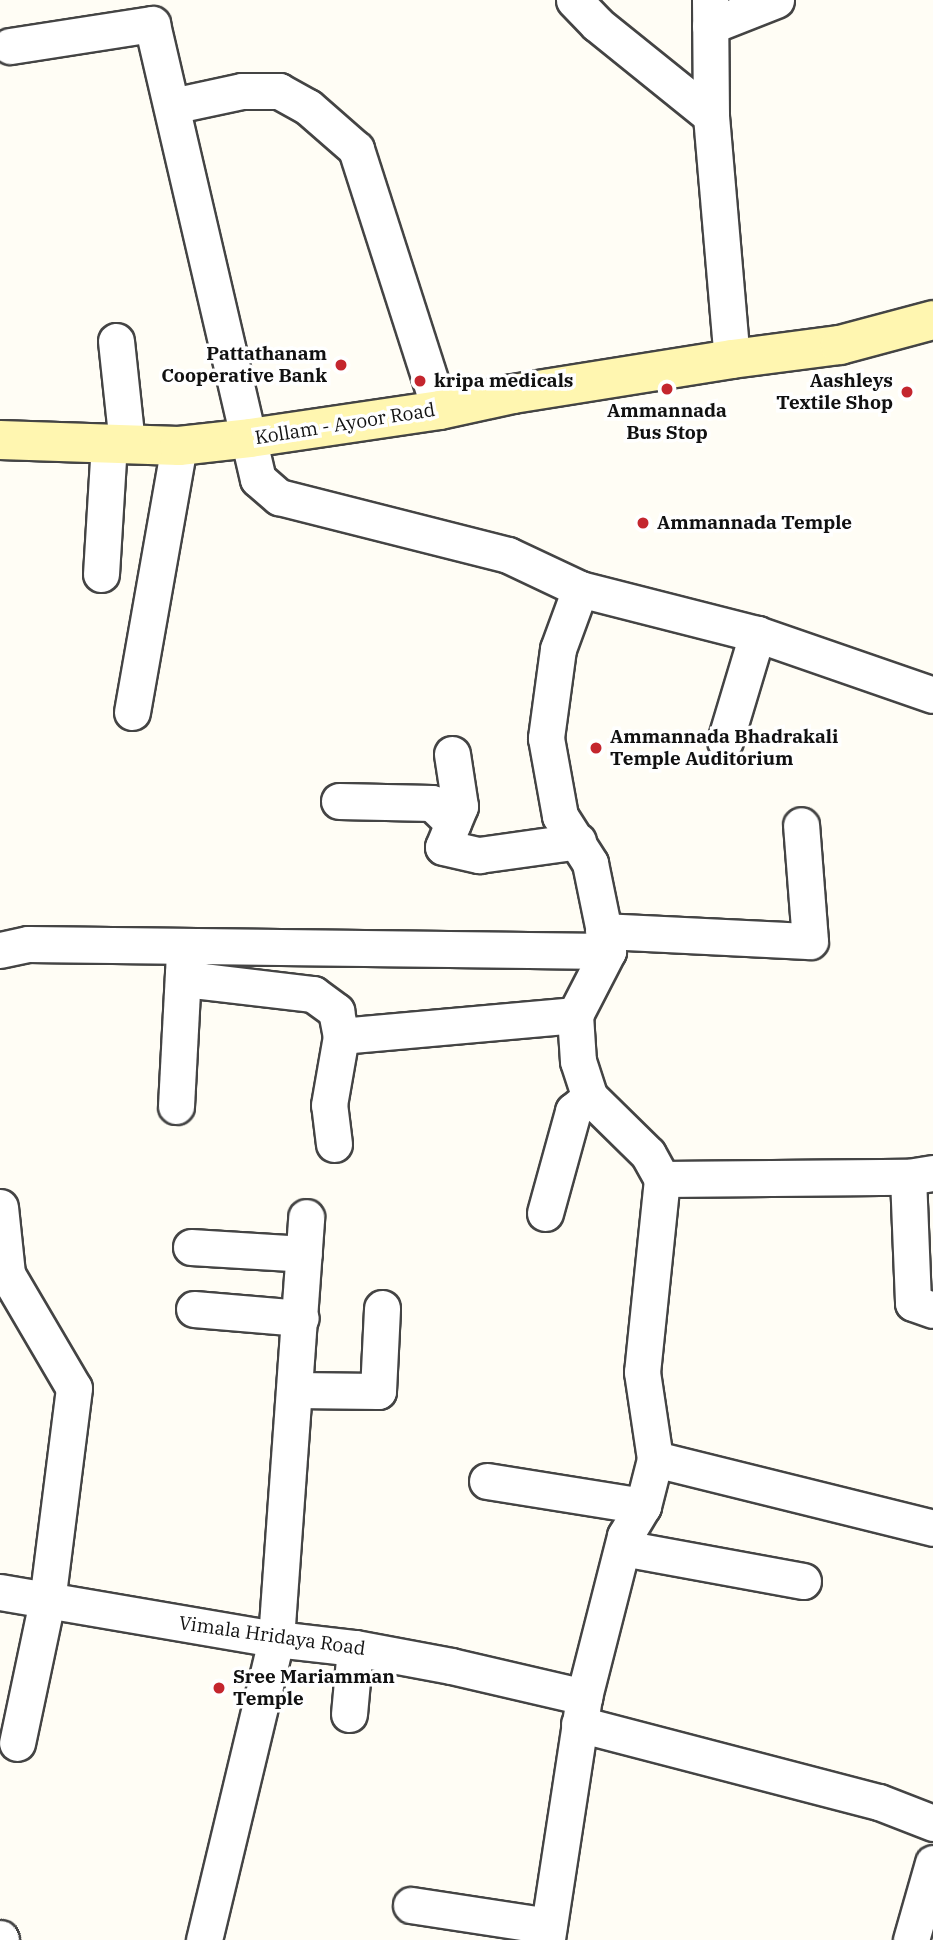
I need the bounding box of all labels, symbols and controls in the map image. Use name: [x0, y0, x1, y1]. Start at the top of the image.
place label: Pattathanam Cooperative Bank: [161, 343, 327, 387]
marker: Pattathanam Cooperative Bank: [333, 357, 349, 373]
place label: kripa medicals: [434, 370, 574, 392]
place label: Aashleys Textile Shop: [776, 370, 893, 414]
marker: kripa medicals: [412, 373, 428, 389]
marker: Ammannada Bus Stop: [659, 381, 675, 397]
marker: Aashleys Textile Shop: [899, 384, 915, 400]
street label: Kollam - Ayoor Road: [253, 398, 437, 450]
place label: Ammannada Bus Stop: [607, 400, 727, 444]
place label: Ammannada Temple: [657, 512, 852, 534]
marker: Ammannada Temple: [635, 515, 651, 531]
place label: Ammannada Bhadrakali Temple Auditorium: [610, 726, 838, 770]
marker: Ammannada Bhadrakali Temple Auditorium: [588, 740, 604, 756]
street label: Vimala Hridaya Road: [177, 1612, 367, 1660]
place label: Sree Mariamman Temple: [233, 1666, 395, 1710]
marker: Sree Mariamman Temple: [211, 1680, 227, 1696]

